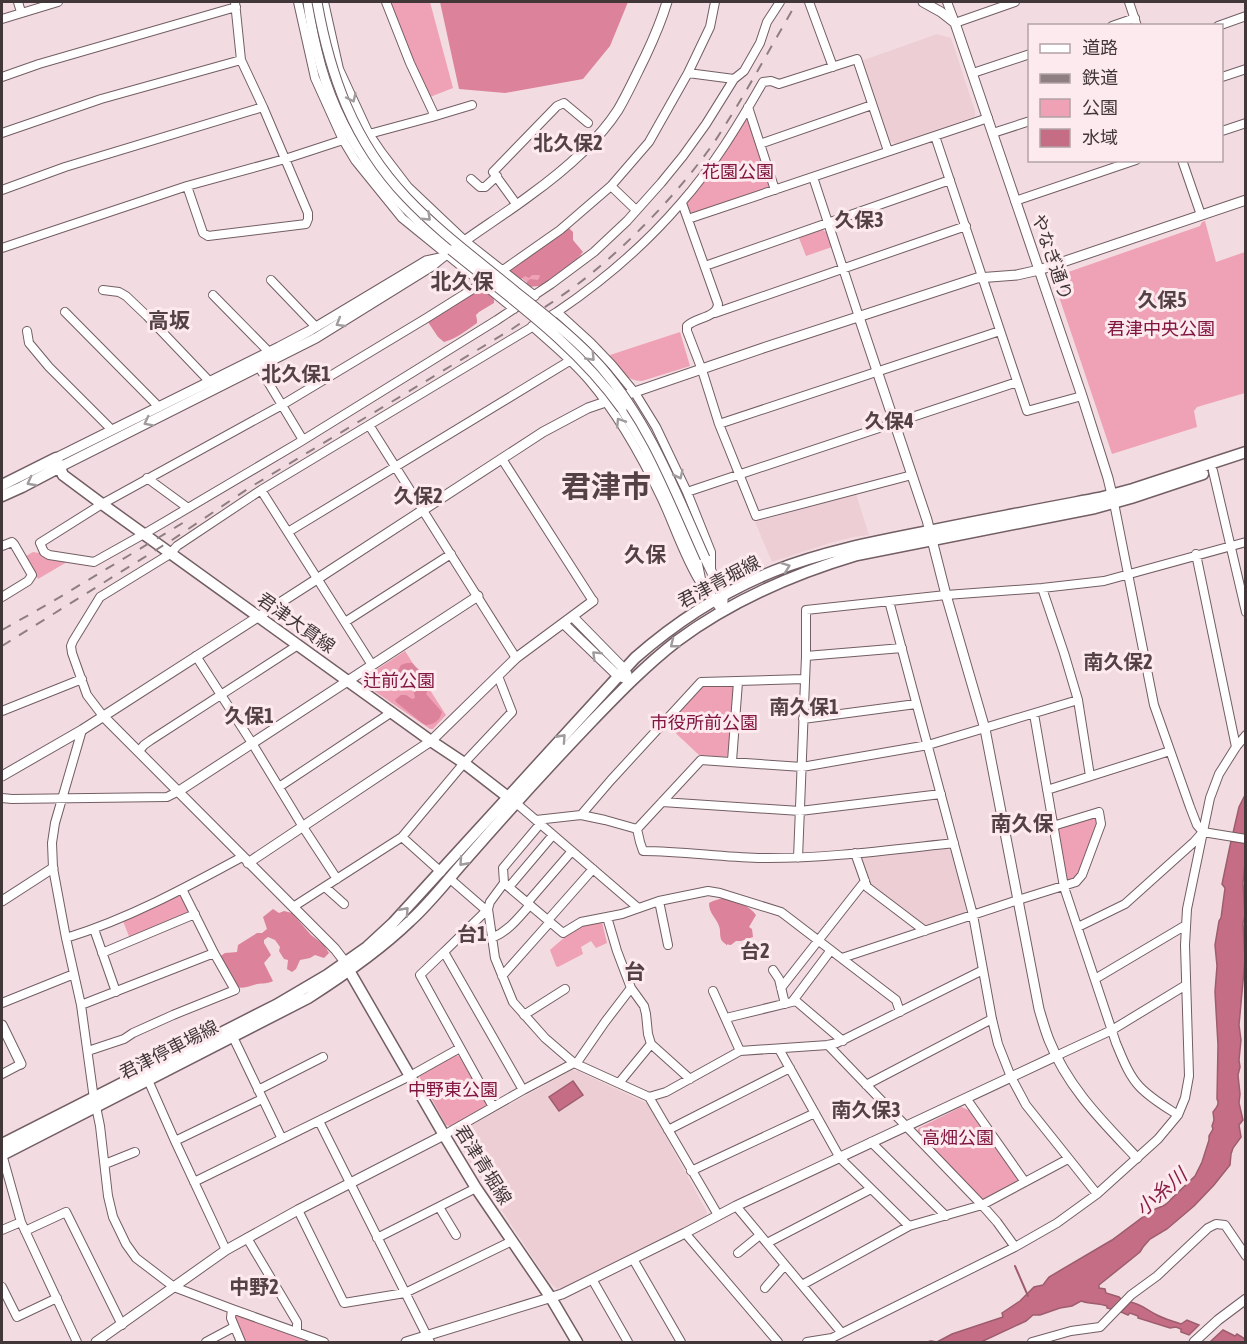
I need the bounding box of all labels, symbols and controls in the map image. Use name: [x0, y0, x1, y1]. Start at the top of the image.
legend: [1028, 24, 1223, 162]
text: 道路: [1082, 37, 1118, 58]
text: 鉄道: [1082, 67, 1118, 88]
one-way arrow: [345, 91, 357, 102]
text: 公園: [1082, 97, 1118, 118]
text: 水域: [1082, 127, 1118, 148]
district label: 北久保2: [533, 131, 603, 154]
park label: 花園公園: [702, 161, 774, 182]
district label: 久保3: [834, 208, 884, 231]
one-way arrow: [420, 210, 431, 221]
street label: やなぎ通り: [1028, 211, 1077, 303]
district label: 北久保: [431, 269, 494, 293]
district label: 久保5: [1137, 288, 1187, 311]
district label: 高坂: [148, 308, 190, 332]
one-way arrow: [336, 316, 346, 328]
park label: 君津中央公園: [1107, 318, 1215, 339]
one-way arrow: [584, 351, 595, 361]
district label: 北久保1: [261, 362, 331, 385]
district label: 久保4: [864, 409, 914, 432]
one-way arrow: [144, 415, 155, 427]
one-way arrow: [616, 417, 627, 428]
one-way arrow: [671, 468, 683, 479]
district label: 君津市: [561, 469, 651, 503]
one-way arrow: [27, 475, 37, 486]
district label: 久保2: [393, 484, 443, 507]
district label: 久保: [624, 542, 667, 566]
street label: 君津青堀線: [674, 551, 763, 612]
one-way arrow: [780, 561, 791, 574]
street label: 君津大貫線: [253, 588, 339, 657]
one-way arrow: [670, 636, 681, 647]
district label: 南久保2: [1083, 650, 1153, 673]
one-way arrow: [593, 652, 604, 663]
park label: 辻前公園: [363, 670, 435, 691]
district label: 南久保1: [769, 695, 839, 718]
district label: 久保1: [224, 704, 274, 727]
park label: 市役所前公園: [650, 712, 758, 733]
one-way arrow: [555, 734, 566, 745]
district label: 南久保: [991, 811, 1054, 835]
one-way arrow: [459, 855, 470, 866]
one-way arrow: [398, 907, 409, 917]
district label: 台1: [457, 922, 487, 945]
district label: 台2: [740, 939, 770, 962]
district label: 台: [625, 959, 646, 983]
street label: 君津停車場線: [116, 1016, 222, 1083]
park label: 中野東公園: [408, 1079, 498, 1100]
district label: 南久保3: [831, 1098, 901, 1121]
street label: 君津青堀線: [451, 1121, 516, 1208]
park label: 高畑公園: [922, 1127, 994, 1148]
water label: 小糸川: [1130, 1162, 1192, 1220]
district label: 中野2: [229, 1275, 279, 1298]

